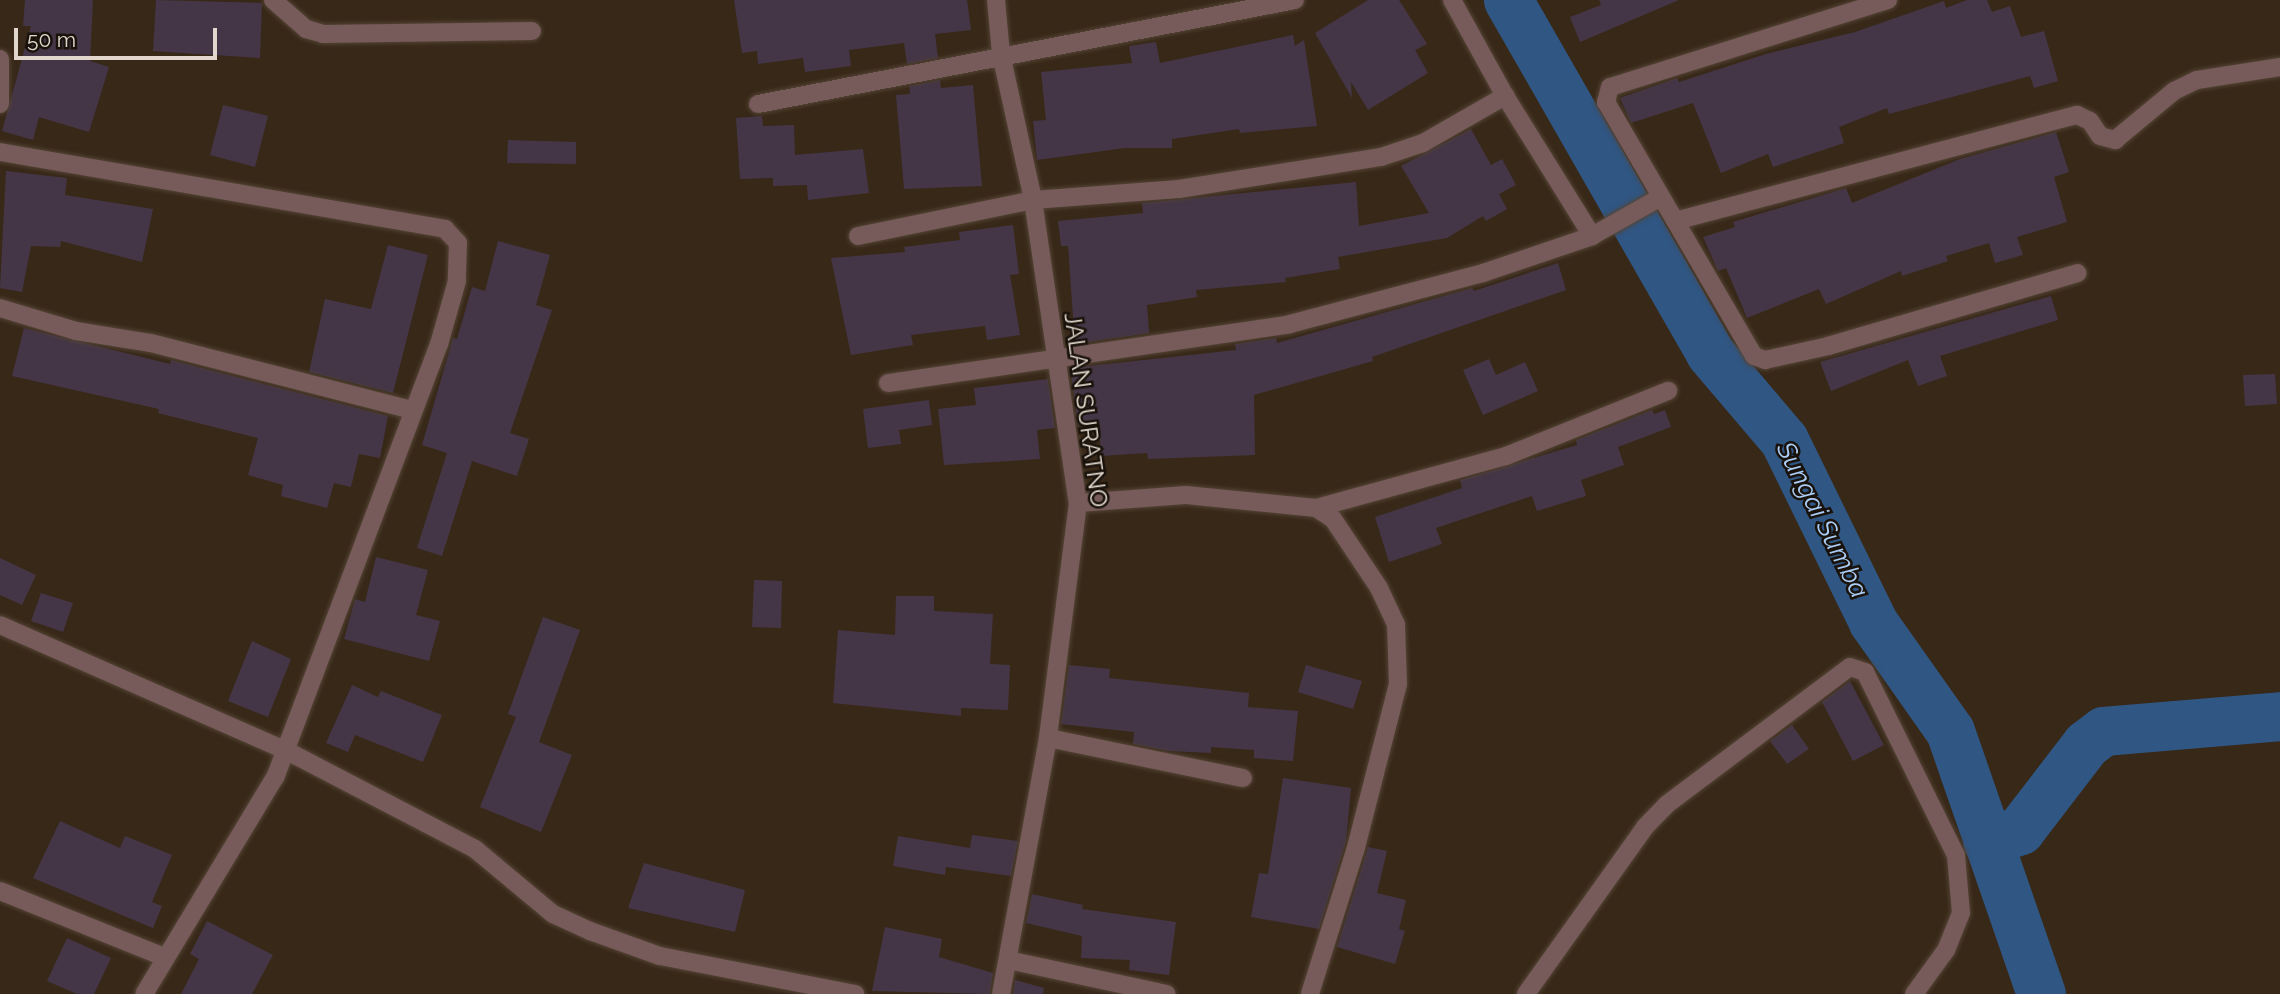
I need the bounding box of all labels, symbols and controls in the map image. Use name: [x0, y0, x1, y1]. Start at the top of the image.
scale bar: [18, 14, 220, 58]
text: 50 m: [27, 27, 76, 52]
street label: JALAN SURATNO: [1058, 311, 1114, 509]
water label: Sungai Sumba: [1769, 437, 1875, 603]

